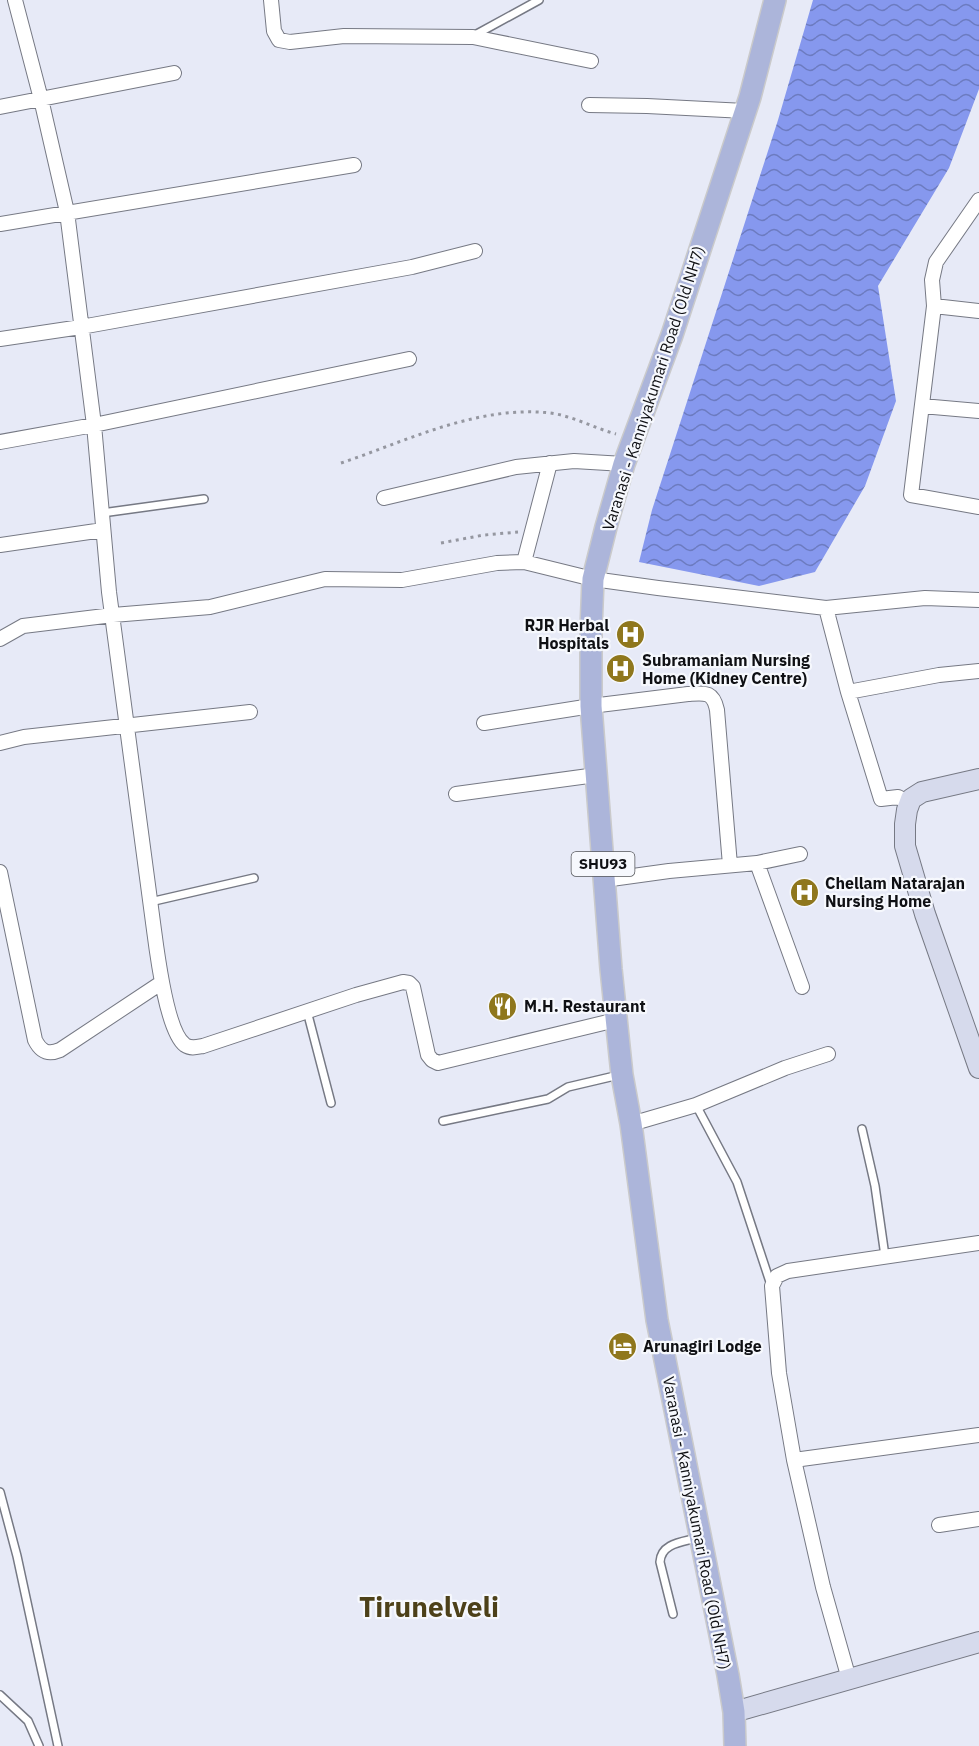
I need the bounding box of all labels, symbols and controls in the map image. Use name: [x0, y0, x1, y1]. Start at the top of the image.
street label: Varanasi - Kanniyakumari Road (Old NH7): [597, 243, 709, 533]
place label: RJR Herbal Hospitals: [525, 615, 609, 653]
hospital icon: RJR Herbal Hospitals: [614, 618, 646, 650]
place label: Subramaniam Nursing Home (Kidney Centre): [642, 650, 810, 688]
hospital icon: Subramaniam Nursing Home (Kidney Centre): [605, 653, 637, 685]
road number: SHU93: [572, 852, 634, 876]
place label: Chellam Natarajan Nursing Home: [825, 873, 965, 911]
hospital icon: Chellam Natarajan Nursing Home: [788, 876, 820, 908]
restaurant icon: M.H. Restaurant: [487, 990, 519, 1022]
place label: M.H. Restaurant: [524, 996, 646, 1016]
hotel icon: Arunagiri Lodge: [606, 1330, 638, 1362]
place label: Arunagiri Lodge: [643, 1336, 762, 1356]
street label: Varanasi - Kanniyakumari Road (Old NH7): [659, 1375, 735, 1671]
district label: Tirunelveli: [359, 1588, 499, 1625]

